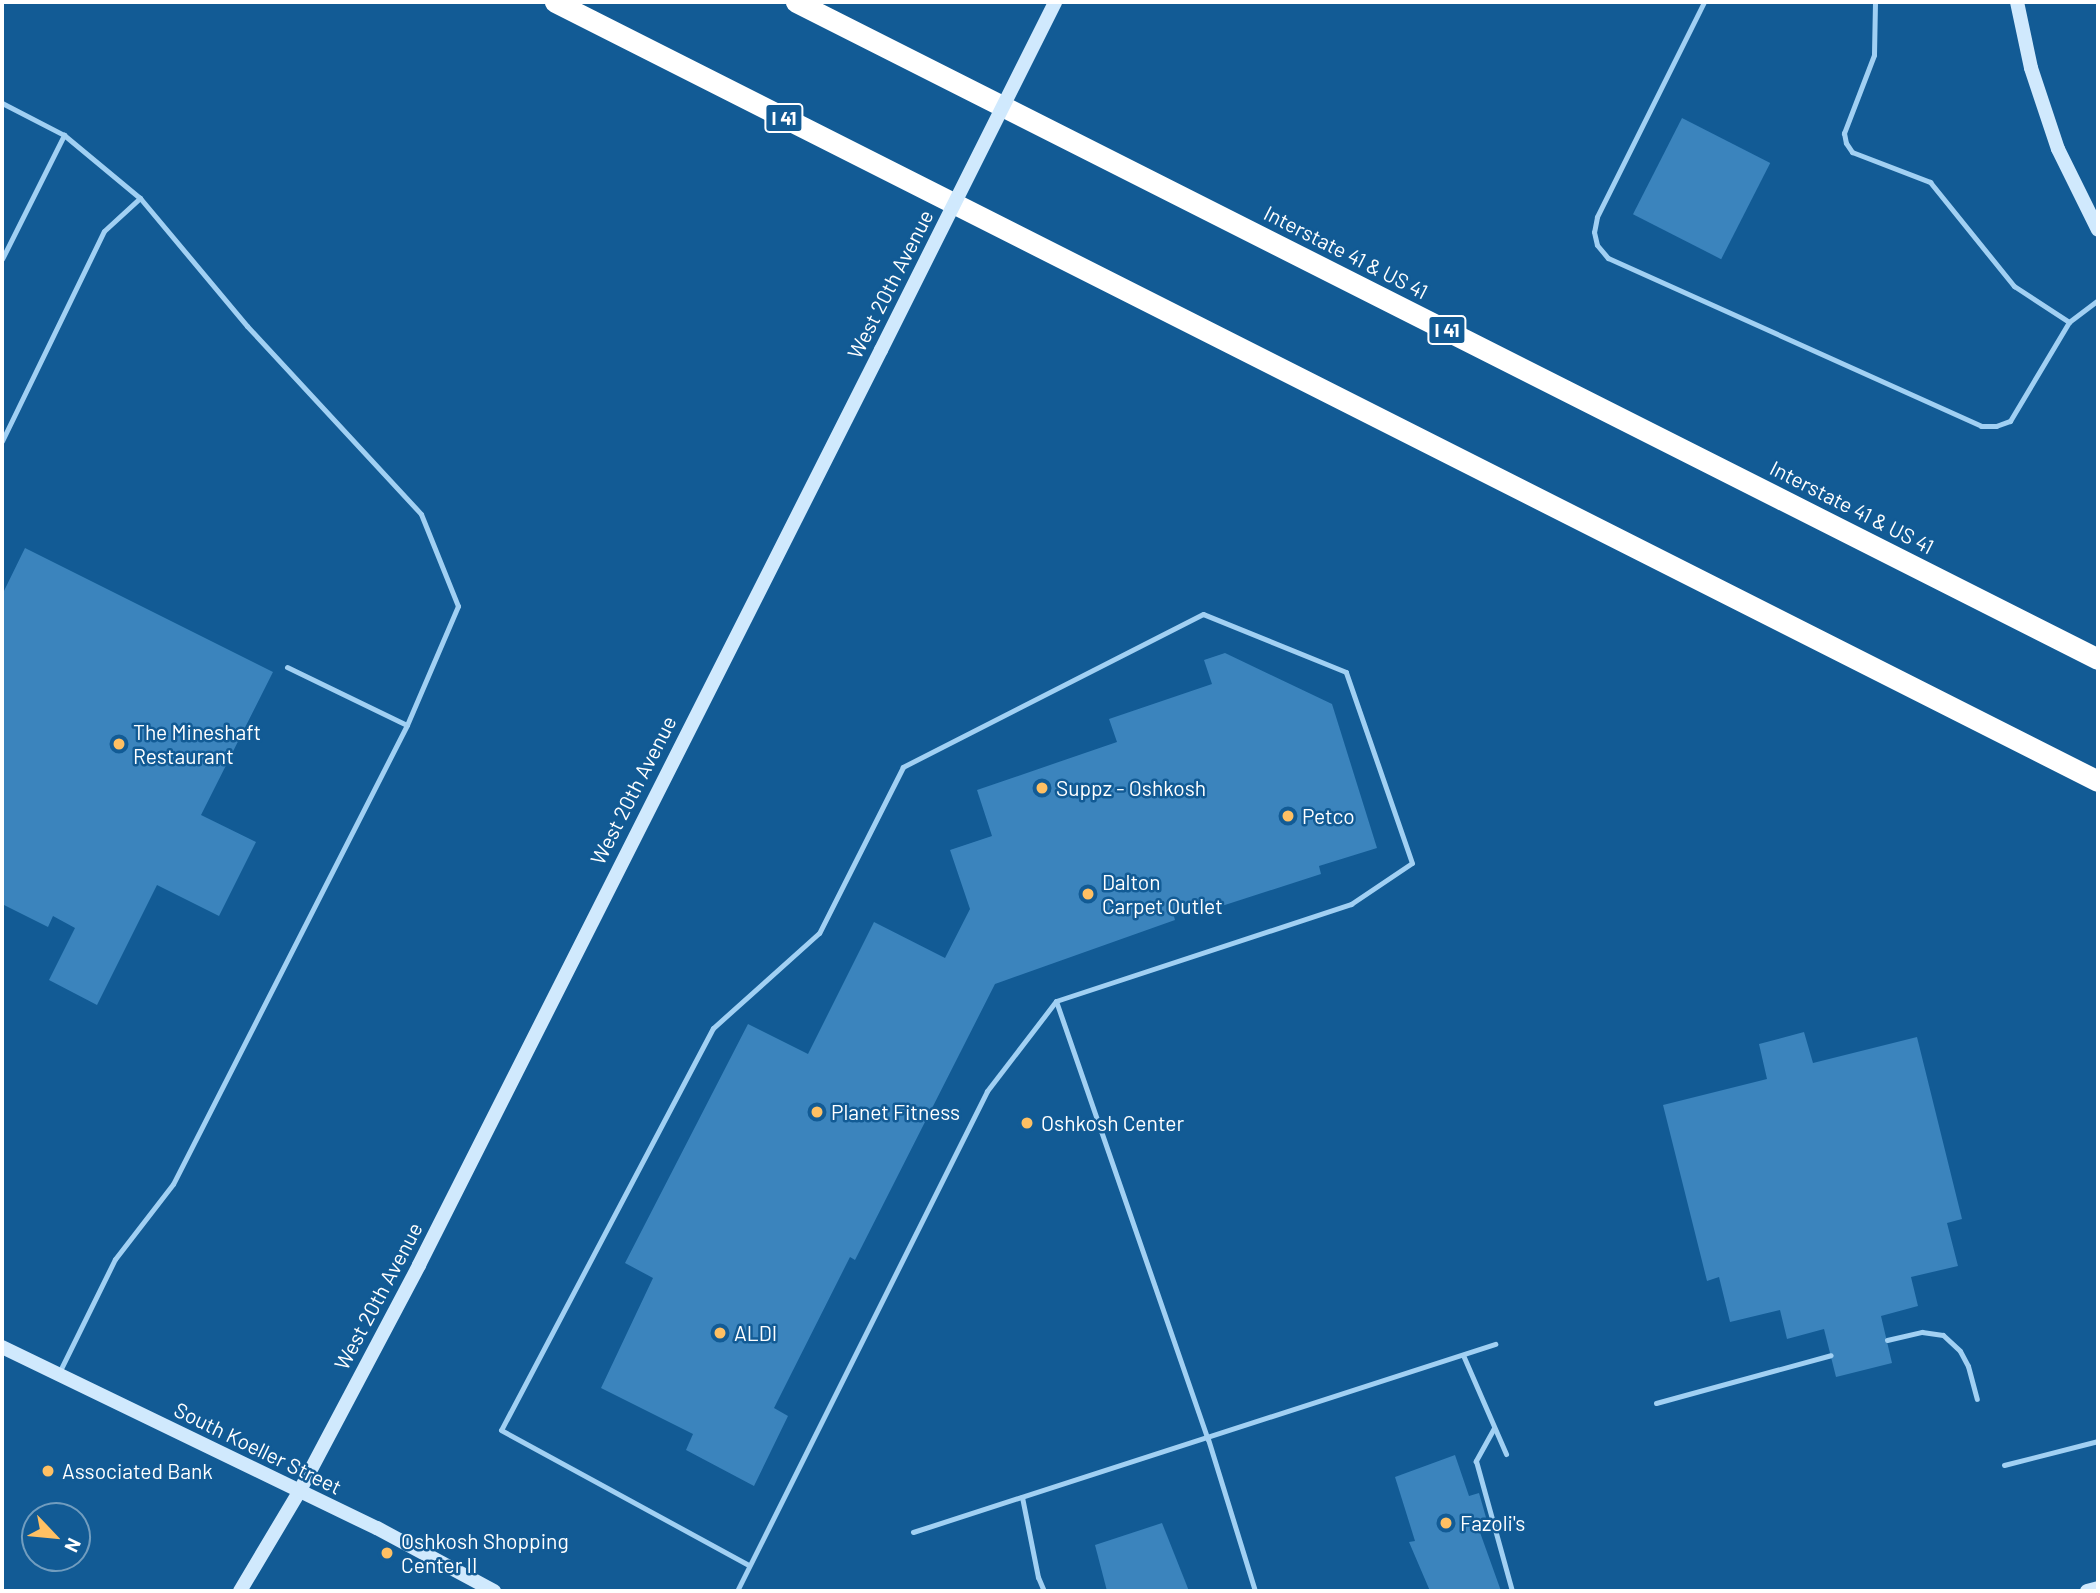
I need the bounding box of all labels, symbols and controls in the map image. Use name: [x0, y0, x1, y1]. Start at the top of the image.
road number: I 41: [763, 102, 805, 134]
street label: Interstate 41 & US 41: [1260, 200, 1432, 304]
street label: West 20th Avenue: [842, 206, 938, 362]
road number: I 41: [1426, 314, 1468, 346]
street label: Interstate 41 & US 41: [1766, 455, 1938, 559]
street label: West 20th Avenue: [585, 712, 681, 868]
place label: The Mineshaft Restaurant: [133, 719, 261, 769]
marker: The Mineshaft Restaurant: [111, 736, 127, 752]
place label: Suppz - Oshkosh: [1056, 775, 1206, 801]
marker: Suppz - Oshkosh: [1034, 780, 1050, 796]
place label: Petco: [1302, 803, 1355, 829]
marker: Petco: [1280, 808, 1296, 824]
place label: Dalton Carpet Outlet: [1102, 869, 1223, 919]
marker: Dalton Carpet Outlet: [1080, 886, 1096, 902]
place label: Planet Fitness: [831, 1099, 960, 1125]
marker: Planet Fitness: [809, 1104, 825, 1120]
place label: Oshkosh Center: [1041, 1110, 1184, 1136]
marker: Oshkosh Center: [1019, 1115, 1035, 1131]
street label: West 20th Avenue: [329, 1218, 427, 1374]
place label: ALDI: [734, 1320, 777, 1346]
marker: ALDI: [712, 1325, 728, 1341]
street label: South Koeller Street: [170, 1396, 346, 1500]
place label: Associated Bank: [62, 1458, 213, 1484]
marker: Associated Bank: [40, 1463, 56, 1479]
north arrow: [21, 1502, 91, 1572]
place label: Fazoli's: [1460, 1510, 1525, 1536]
marker: Fazoli's: [1438, 1515, 1454, 1531]
place label: Oshkosh Shopping Center II: [401, 1528, 569, 1578]
text: N: [60, 1535, 87, 1556]
marker: Oshkosh Shopping Center II: [379, 1545, 395, 1561]

